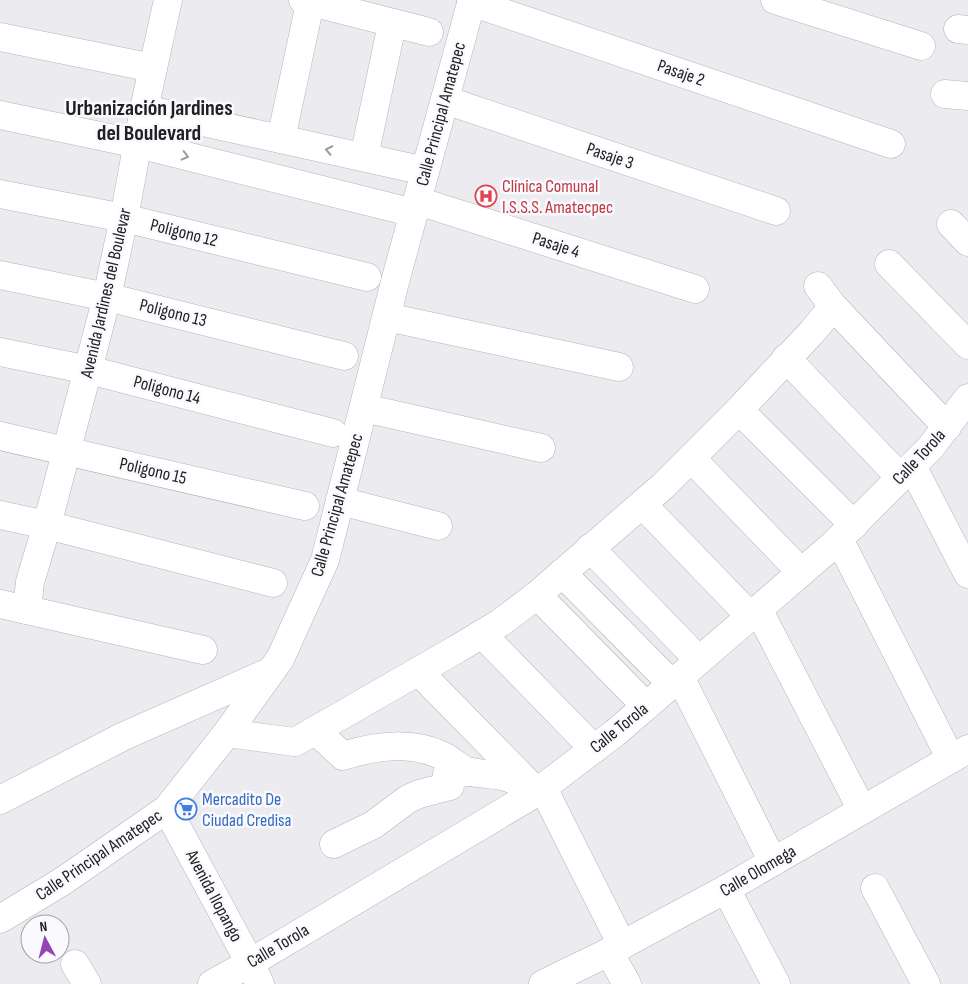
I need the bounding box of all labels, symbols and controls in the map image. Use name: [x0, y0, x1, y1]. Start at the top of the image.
street label: Calle Principal Amatepec: [412, 40, 470, 188]
street label: Pasaje 2: [655, 55, 707, 91]
district label: Urbanización Jardines del Boulevard: [65, 95, 233, 147]
street label: Pasaje 3: [584, 138, 636, 174]
one-way arrow: [324, 145, 333, 155]
one-way arrow: [181, 150, 190, 161]
place label: Clínica Comunal I.S.S.S. Amatecpec: [502, 176, 613, 218]
hospital icon: Clínica Comunal I.S.S.S. Amatecpec: [474, 184, 498, 208]
street label: Avenida Jardines del Boulevar: [76, 206, 136, 381]
street label: Poligono 12: [148, 215, 220, 251]
street label: Pasaje 4: [530, 228, 583, 263]
street label: Poligono 13: [137, 295, 209, 331]
street label: Poligono 14: [131, 371, 203, 409]
street label: Calle Torola: [888, 425, 950, 489]
street label: Calle Principal Amatepec: [306, 431, 368, 579]
street label: Poligono 15: [117, 453, 189, 489]
street label: Calle Torola: [586, 698, 652, 758]
place label: Mercadito De Ciudad Credisa: [202, 789, 291, 831]
supermarket icon: Mercadito De Ciudad Credisa: [174, 797, 198, 821]
street label: Calle Principal Amatepec: [32, 805, 166, 905]
street label: Calle Olomega: [716, 841, 800, 901]
street label: Avenida Ilopango: [181, 846, 247, 946]
north arrow: [20, 914, 70, 964]
text: N: [39, 918, 48, 935]
street label: Calle Torola: [243, 919, 313, 973]

